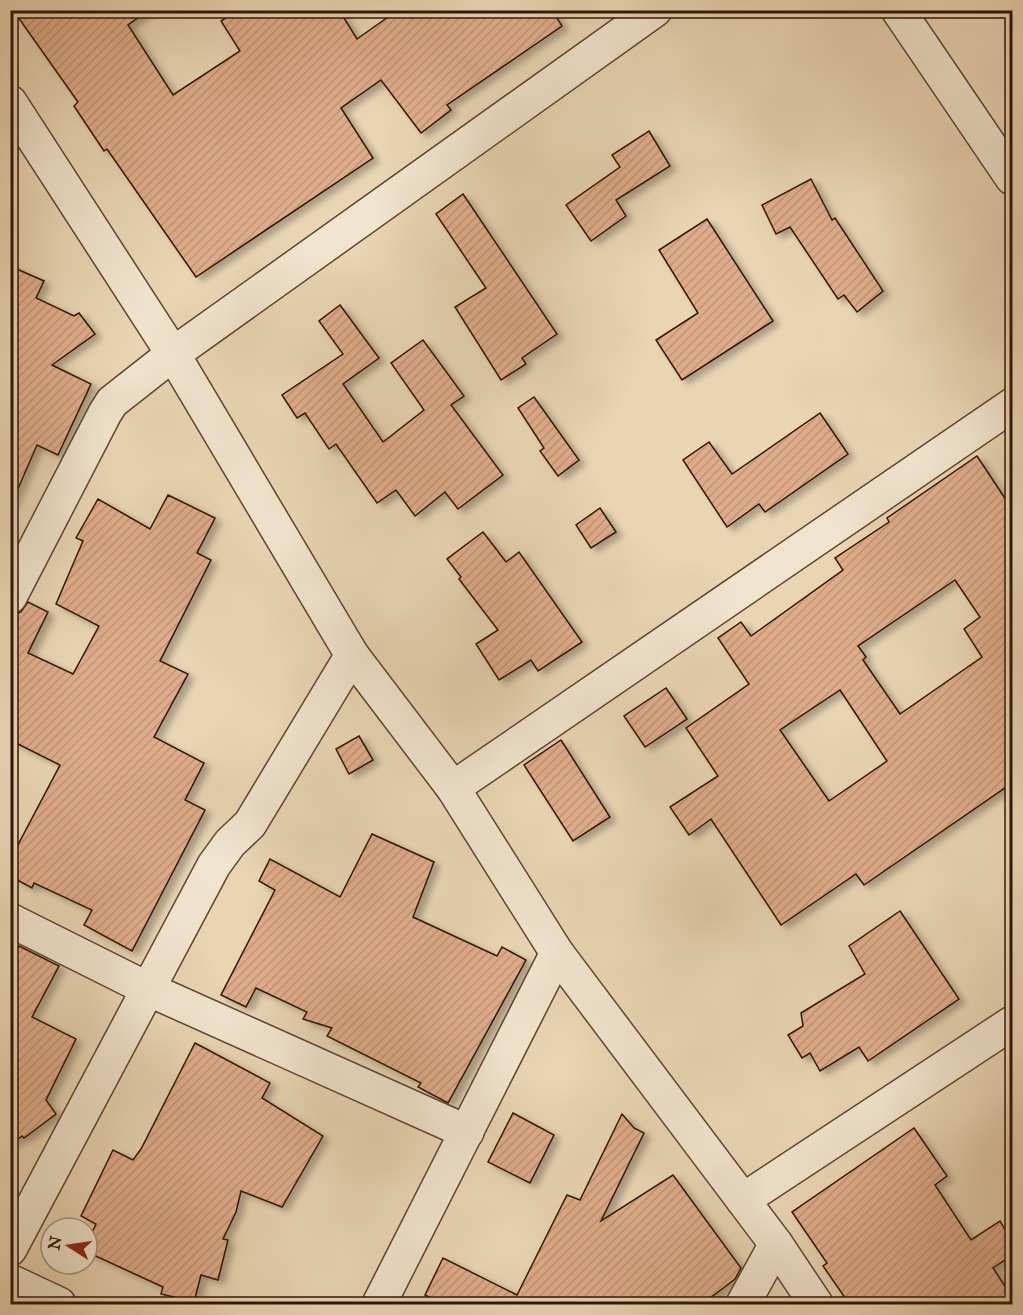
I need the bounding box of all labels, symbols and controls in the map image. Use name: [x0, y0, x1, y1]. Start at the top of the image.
north arrow: [39, 1216, 99, 1276]
text: N: [44, 1234, 66, 1252]

